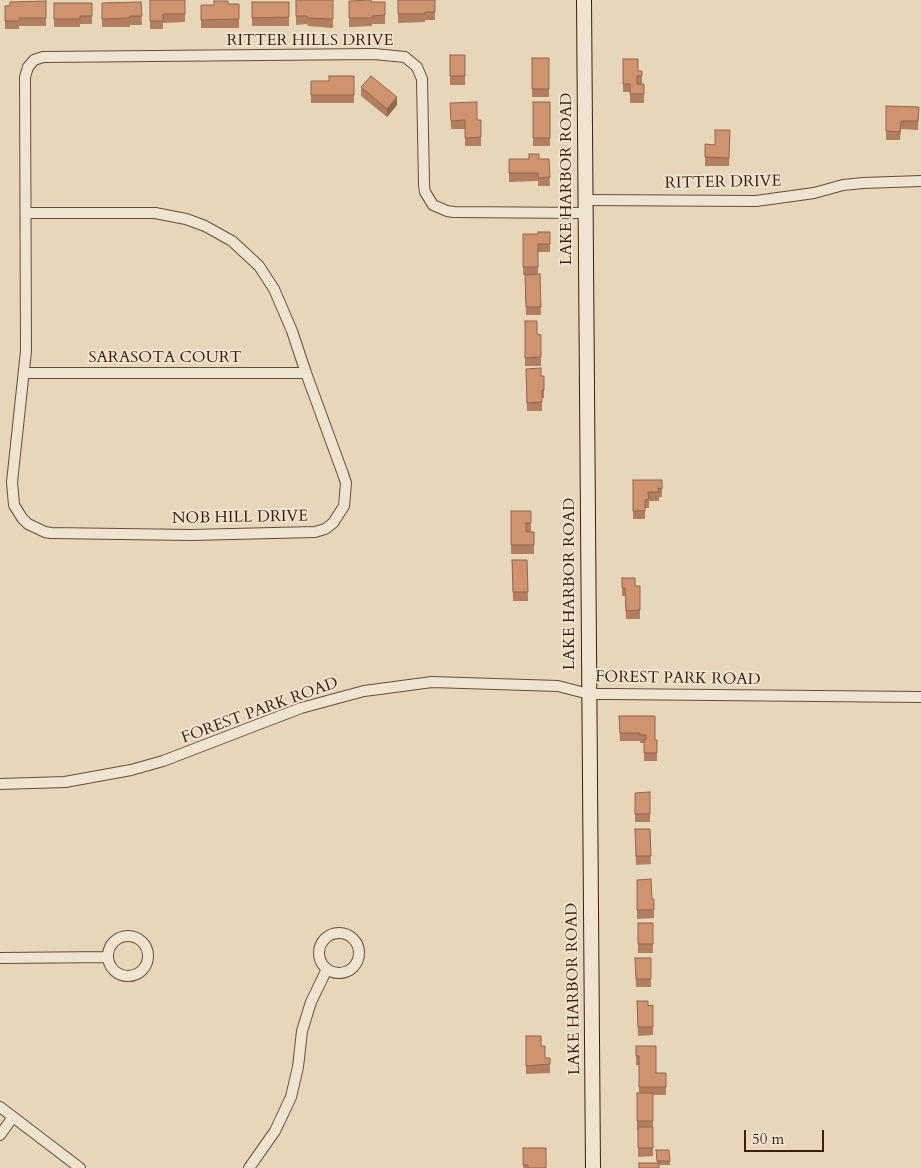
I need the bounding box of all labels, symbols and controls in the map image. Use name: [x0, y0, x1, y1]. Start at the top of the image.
street label: RITTER HILLS DRIVE: [227, 31, 393, 51]
street label: LAKE HARBOR ROAD: [557, 93, 577, 265]
street label: RITTER DRIVE: [665, 172, 781, 194]
street label: SARASOTA COURT: [88, 348, 242, 368]
street label: LAKE HARBOR ROAD: [560, 498, 580, 670]
street label: NOB HILL DRIVE: [172, 507, 308, 529]
street label: FOREST PARK ROAD: [595, 668, 761, 690]
street label: FOREST PARK ROAD: [179, 674, 341, 748]
street label: LAKE HARBOR ROAD: [563, 903, 585, 1075]
scale bar: [746, 1120, 826, 1152]
text: 50 m: [752, 1129, 784, 1149]

